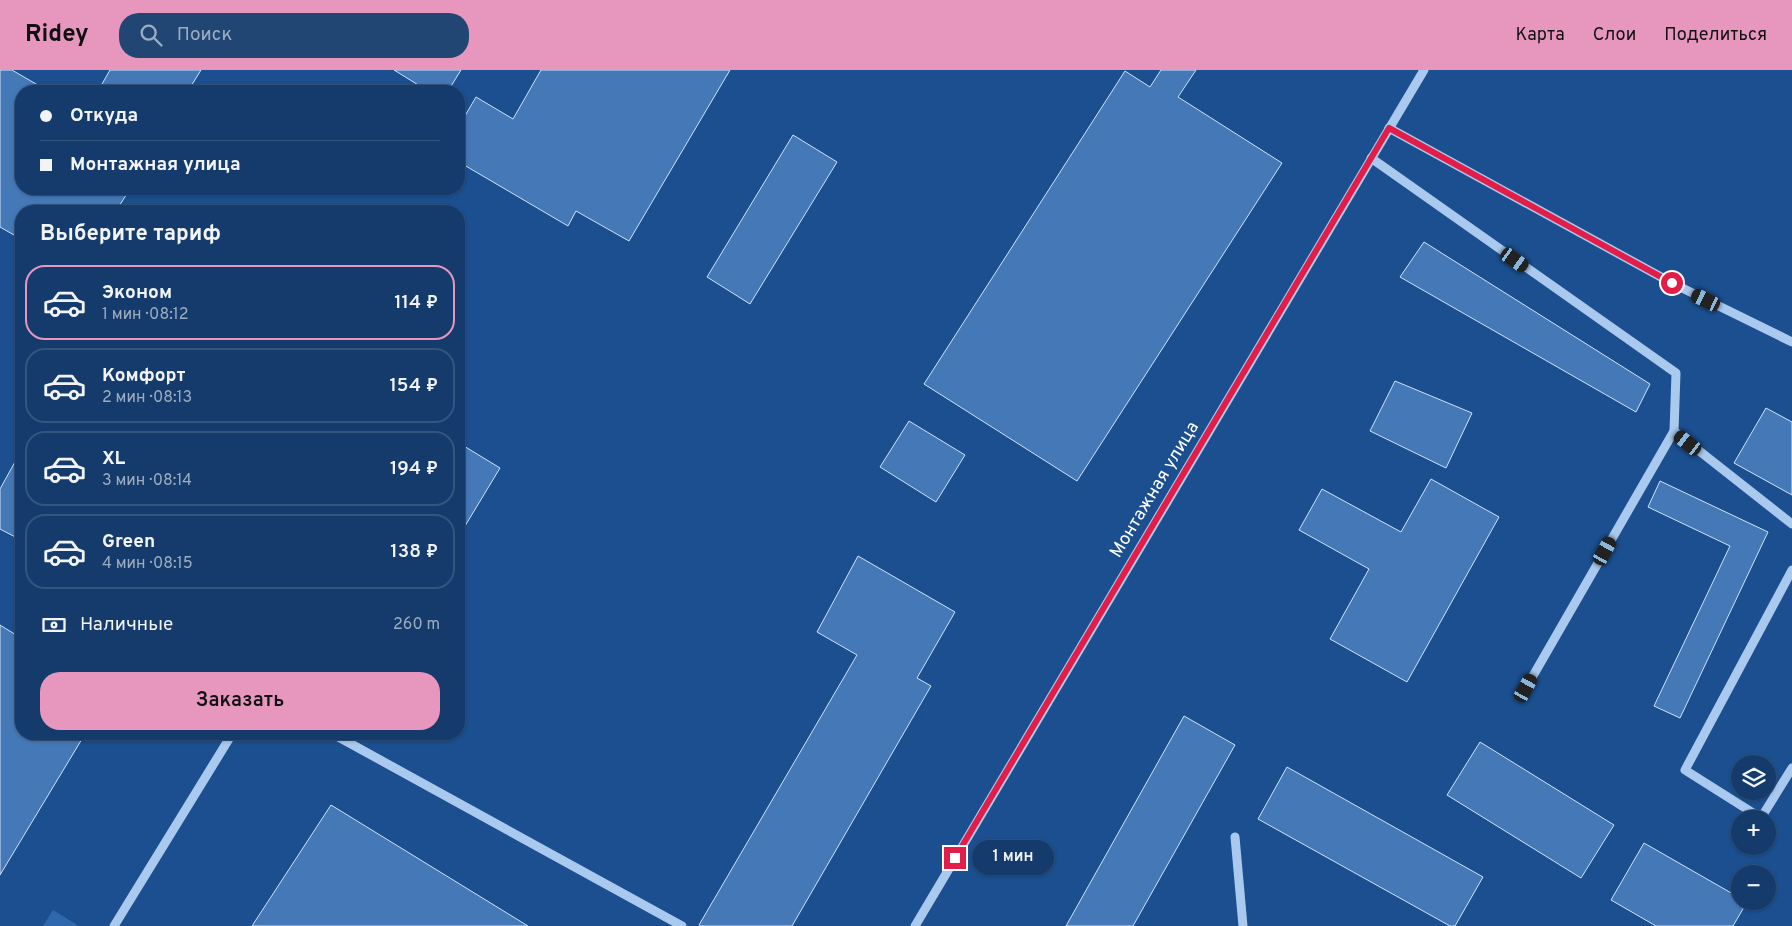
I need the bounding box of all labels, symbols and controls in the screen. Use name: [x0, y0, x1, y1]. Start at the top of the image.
search box: [119, 13, 469, 58]
text: Ridey: [25, 20, 89, 50]
icon: search: [137, 21, 165, 49]
text: Поиск: [177, 23, 232, 47]
text: Карта: [1515, 24, 1565, 47]
text: Слои: [1593, 24, 1636, 47]
text: Поделиться: [1664, 24, 1767, 47]
text: Откуда: [70, 104, 138, 128]
text: Монтажная улица: [70, 153, 241, 177]
text: Выберите тариф: [40, 221, 221, 248]
car: [1498, 245, 1531, 275]
route start: [1661, 272, 1683, 294]
icon: car: [42, 280, 87, 325]
text: Эконом: [102, 281, 172, 305]
car: [1689, 287, 1722, 313]
text: 114 ₽: [394, 291, 438, 315]
text: 1 мин · 08:12: [102, 305, 189, 325]
icon: car: [42, 363, 87, 408]
text: Комфорт: [102, 364, 185, 388]
text: 154 ₽: [389, 374, 438, 398]
text: 2 мин · 08:13: [102, 388, 192, 408]
street label: Монтажная улица: [1105, 418, 1205, 562]
car: [1671, 428, 1704, 458]
icon: car: [42, 446, 87, 491]
text: XL: [102, 447, 125, 471]
text: 194 ₽: [390, 457, 438, 481]
text: 3 мин · 08:14: [102, 471, 192, 491]
icon: car: [42, 529, 87, 574]
text: Green: [102, 530, 155, 554]
car: [1591, 534, 1618, 568]
text: 138 ₽: [390, 540, 438, 564]
text: 4 мин · 08:15: [102, 554, 193, 574]
icon: cash: [40, 611, 68, 639]
text: Наличные: [80, 613, 173, 637]
text: 260 m: [393, 615, 440, 635]
car: [1512, 671, 1539, 705]
button: Заказать: [40, 672, 440, 730]
map controls: [1731, 755, 1776, 910]
button: layers: [1731, 755, 1776, 800]
button: +: [1731, 810, 1776, 855]
callout: 1 мин: [972, 840, 1055, 876]
route end: [944, 847, 966, 869]
text: 1 мин: [993, 847, 1033, 867]
button: −: [1731, 865, 1776, 910]

